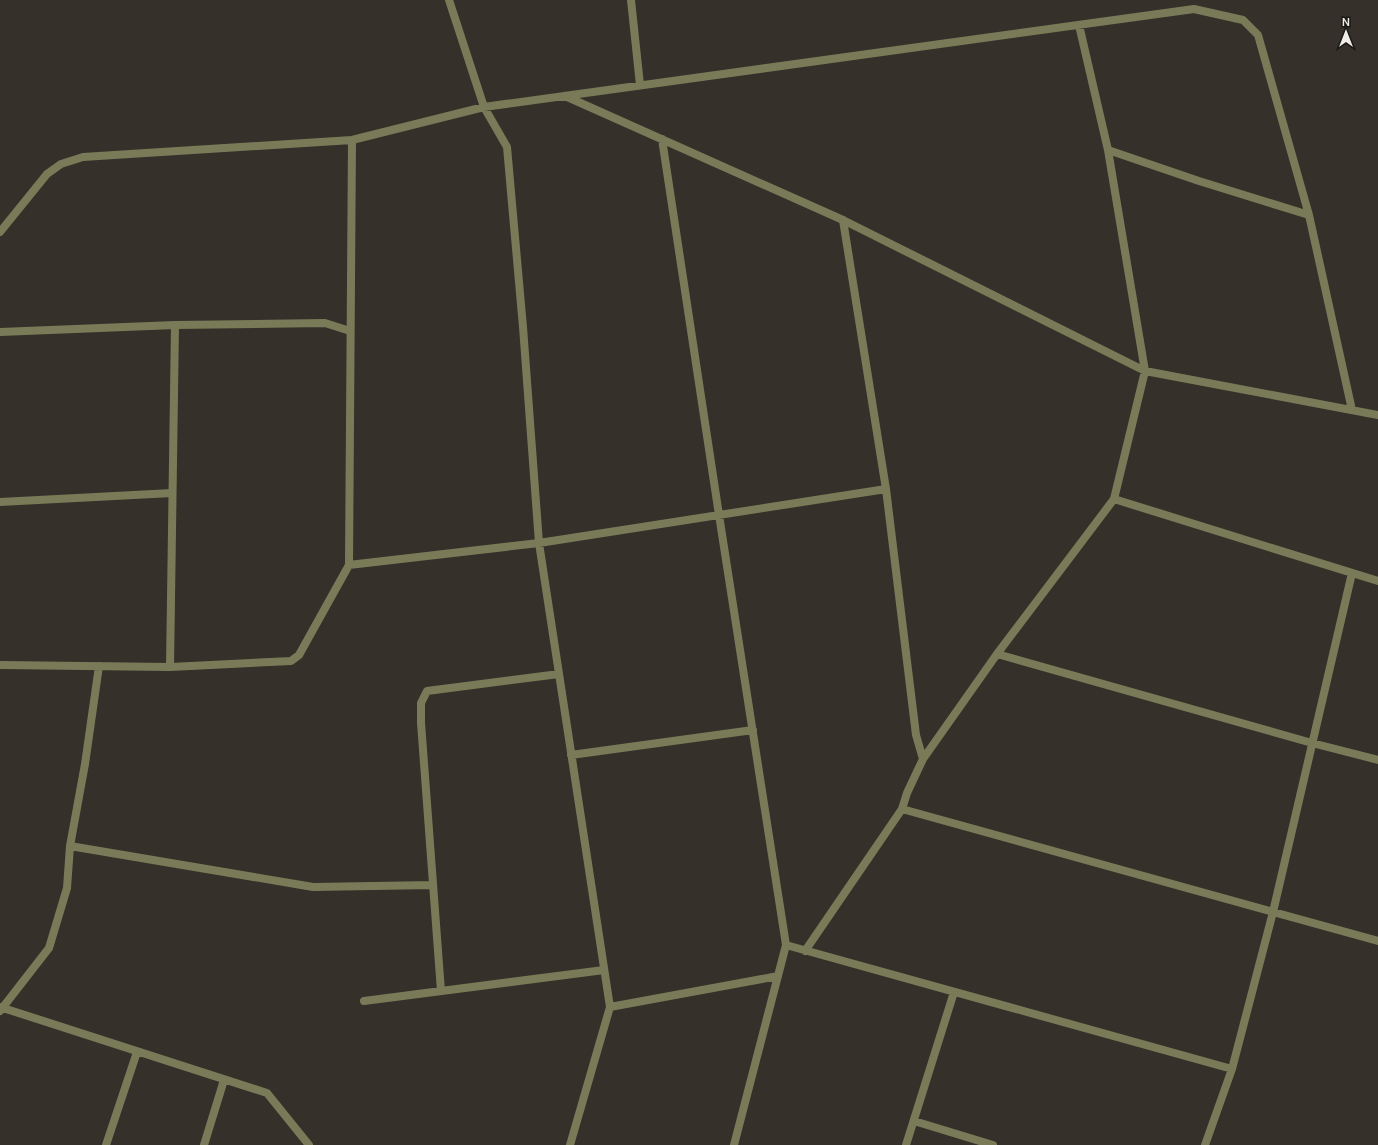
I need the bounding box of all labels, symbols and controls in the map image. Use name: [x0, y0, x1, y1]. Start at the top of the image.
north arrow: [1326, 12, 1366, 52]
text: N: [1342, 14, 1350, 29]

